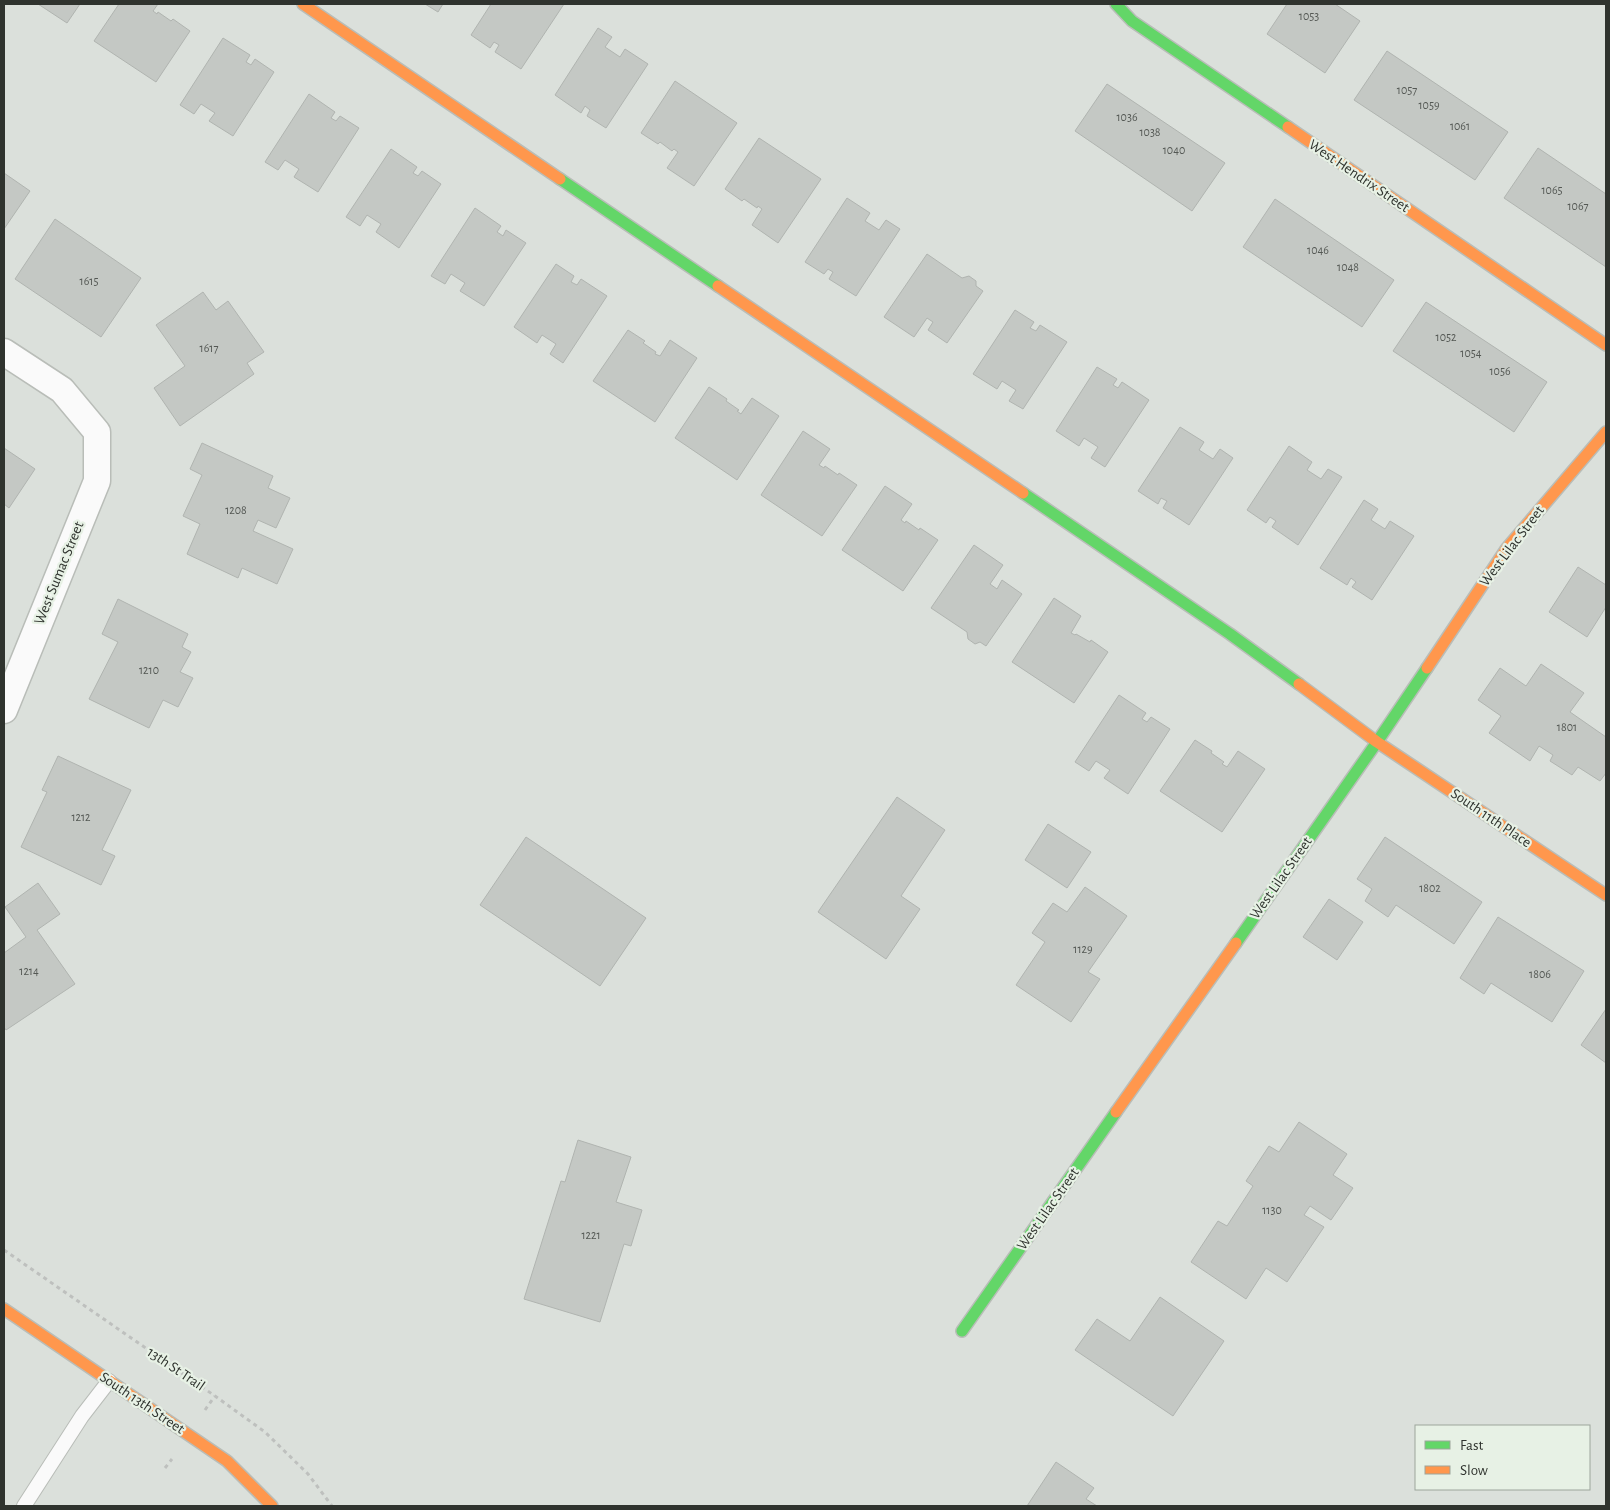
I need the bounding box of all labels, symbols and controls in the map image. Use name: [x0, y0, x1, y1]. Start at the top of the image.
house number: 1053: [1299, 10, 1319, 22]
house number: 1057: [1397, 84, 1417, 96]
house number: 1059: [1418, 99, 1440, 111]
house number: 1036: [1116, 111, 1138, 123]
house number: 1061: [1450, 120, 1470, 132]
house number: 1038: [1139, 126, 1161, 138]
street label: West Hendrix Street: [1306, 137, 1412, 215]
house number: 1040: [1163, 144, 1185, 156]
house number: 1065: [1541, 184, 1563, 196]
house number: 1067: [1567, 200, 1589, 212]
house number: 1046: [1307, 244, 1329, 256]
house number: 1048: [1337, 261, 1359, 273]
house number: 1615: [80, 275, 98, 287]
house number: 1052: [1436, 331, 1457, 343]
house number: 1617: [200, 342, 218, 354]
house number: 1054: [1460, 347, 1482, 359]
house number: 1056: [1489, 365, 1511, 377]
street label: West Lilac Street: [1477, 503, 1547, 589]
house number: 1208: [225, 504, 247, 516]
street label: West Sumac Street: [32, 519, 87, 627]
house number: 1210: [139, 664, 159, 676]
house number: 1801: [1557, 721, 1577, 733]
street label: South 11th Place: [1448, 786, 1534, 850]
house number: 1212: [71, 811, 91, 823]
street label: West Lilac Street: [1247, 834, 1315, 922]
house number: 1802: [1419, 882, 1441, 894]
house number: 1129: [1073, 943, 1093, 955]
house number: 1214: [19, 965, 39, 977]
house number: 1806: [1529, 968, 1551, 980]
street label: West Lilac Street: [1014, 1165, 1082, 1253]
house number: 1130: [1262, 1204, 1282, 1216]
house number: 1221: [581, 1229, 601, 1241]
street label: 13th St Trail: [144, 1344, 208, 1394]
street label: South 13th Street: [97, 1369, 187, 1437]
legend: [1415, 1425, 1590, 1490]
text: Fast: [1460, 1438, 1484, 1453]
text: Slow: [1460, 1463, 1488, 1478]

